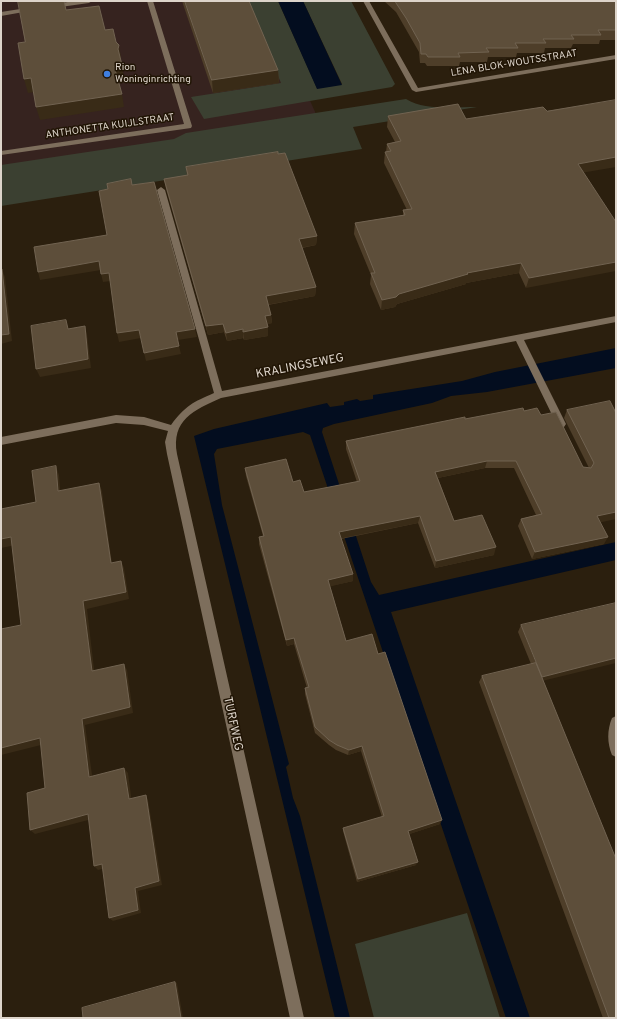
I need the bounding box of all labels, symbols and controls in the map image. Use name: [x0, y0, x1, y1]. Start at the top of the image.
street label: LENA BLOK-WOUTSSTRAAT: [450, 48, 578, 80]
place label: Rion Woninginrichting: [115, 62, 191, 86]
marker: Rion Woninginrichting: [102, 69, 112, 79]
street label: ANTHONETTA KUIJLSTRAAT: [45, 112, 175, 142]
street label: KRALINGSEWEG: [255, 351, 345, 383]
street label: TURFWEG: [219, 696, 245, 752]

